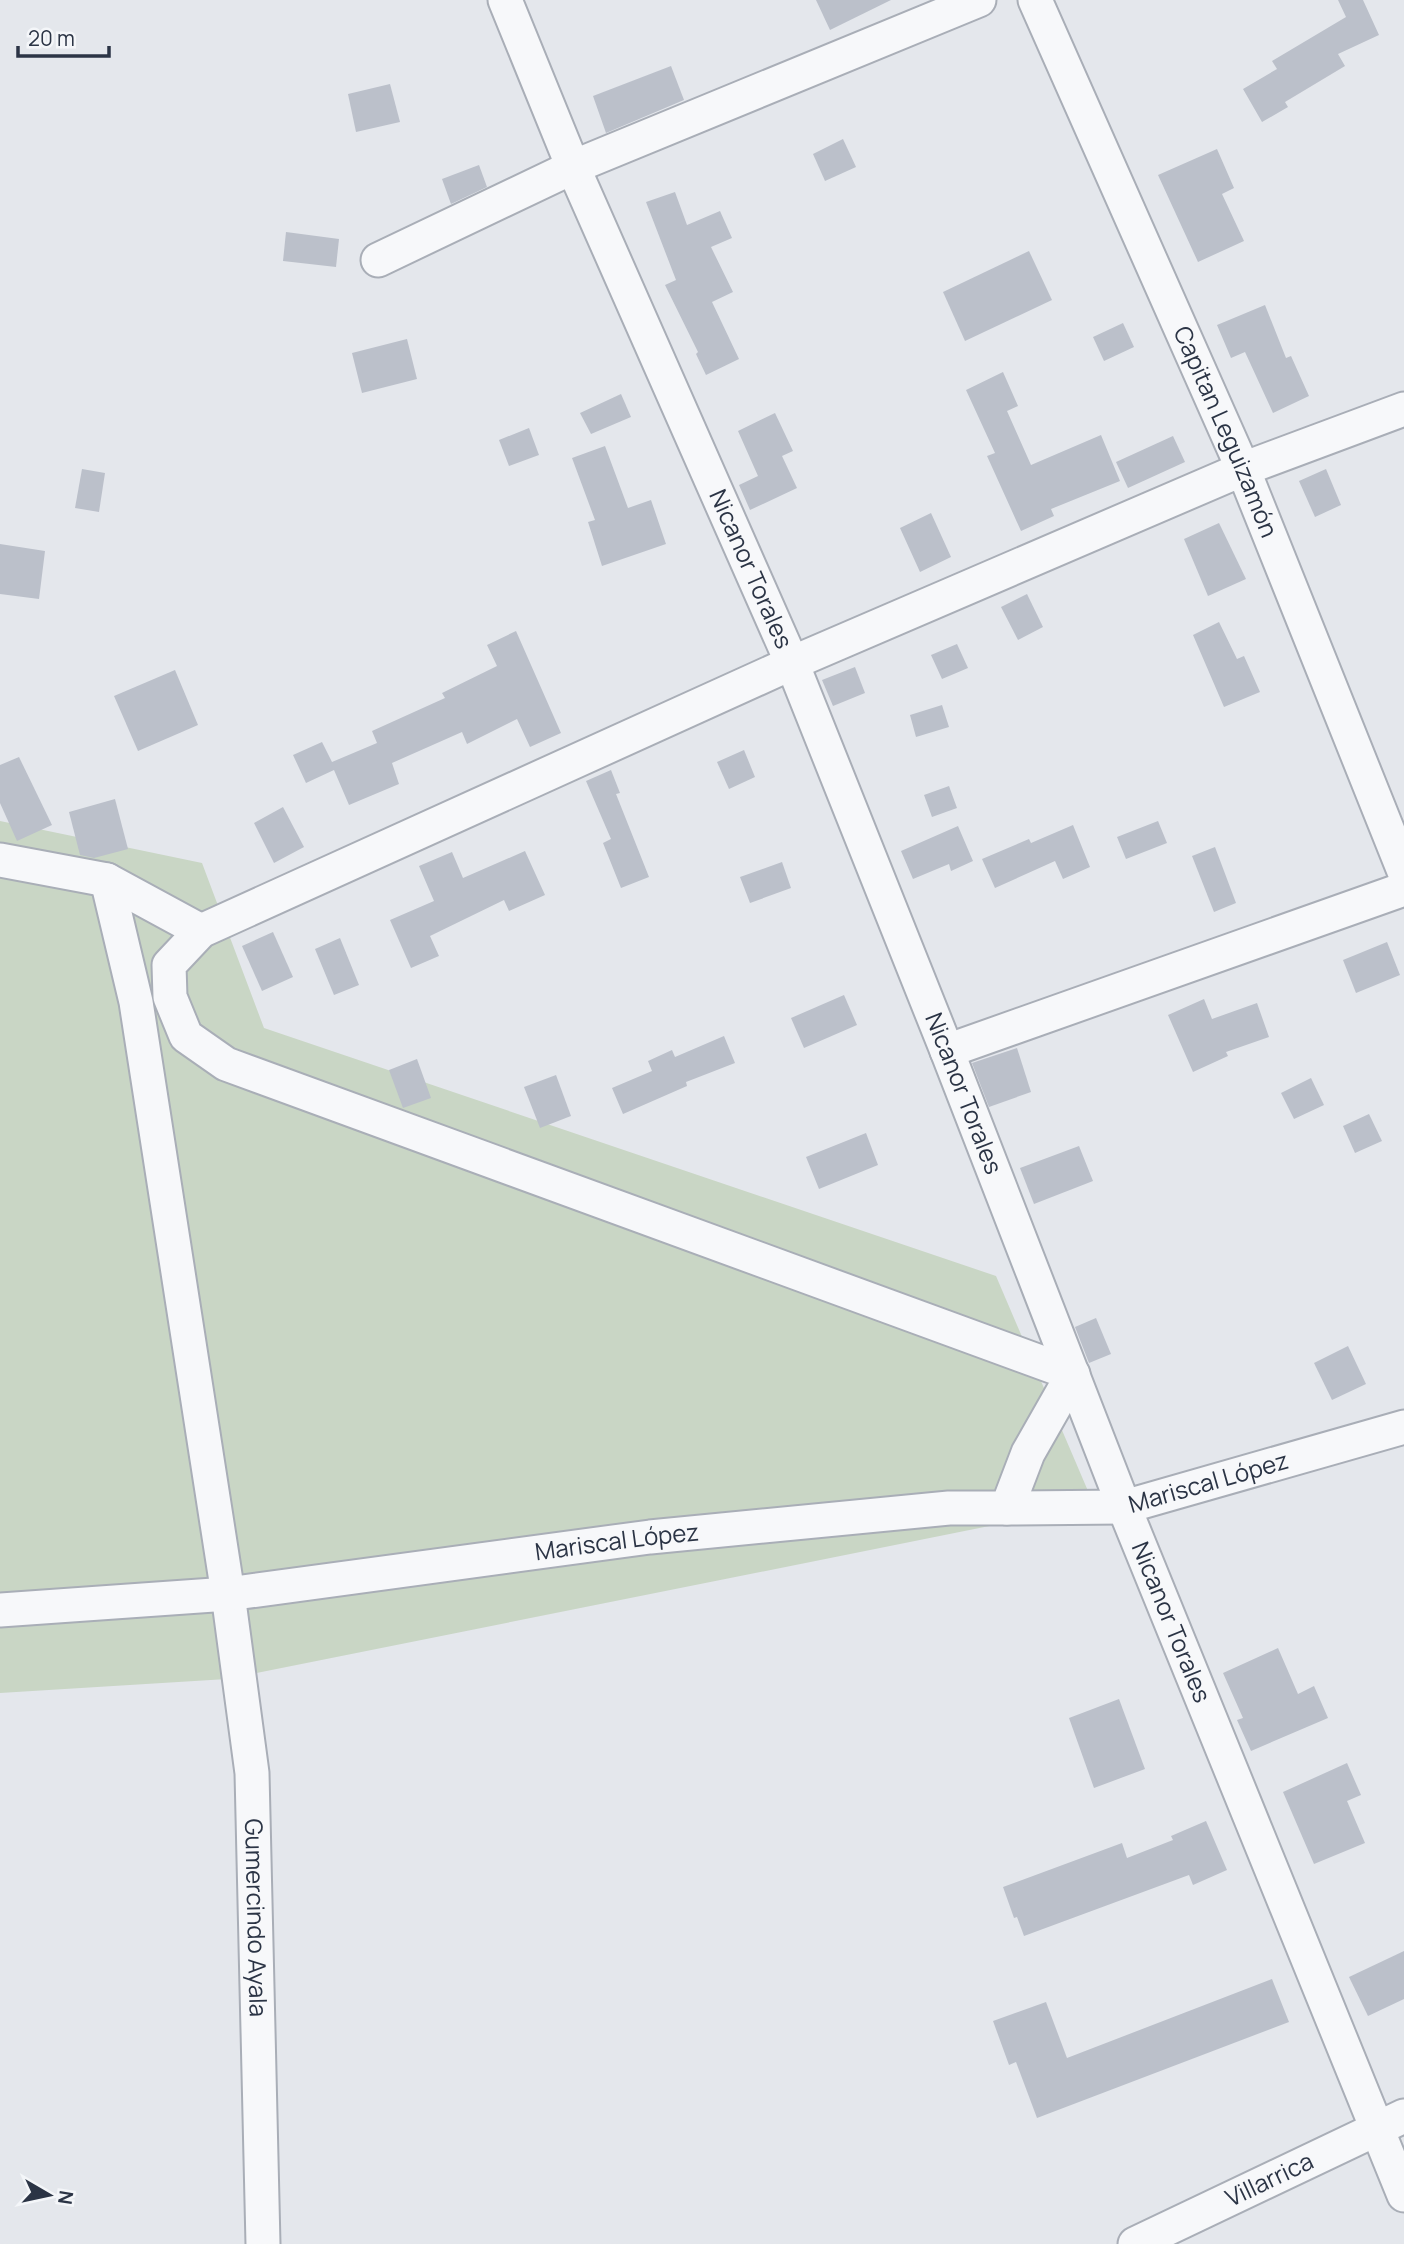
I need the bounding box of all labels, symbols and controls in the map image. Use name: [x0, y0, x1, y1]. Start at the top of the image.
scale bar: [18, 14, 108, 58]
text: 20 m: [28, 24, 75, 52]
street label: Capitan Leguizamón: [1167, 320, 1287, 542]
street label: Nicanor Torales: [702, 484, 802, 653]
street label: Nicanor Torales: [918, 1007, 1011, 1179]
street label: Mariscal López: [1124, 1443, 1292, 1520]
street label: Mariscal López: [533, 1514, 700, 1567]
street label: Nicanor Torales: [1125, 1536, 1220, 1707]
street label: Gumercindo Ayala: [238, 1818, 276, 2017]
street label: Villarrica: [1220, 2144, 1318, 2214]
north arrow: [14, 2160, 84, 2230]
text: N: [52, 2189, 80, 2206]

